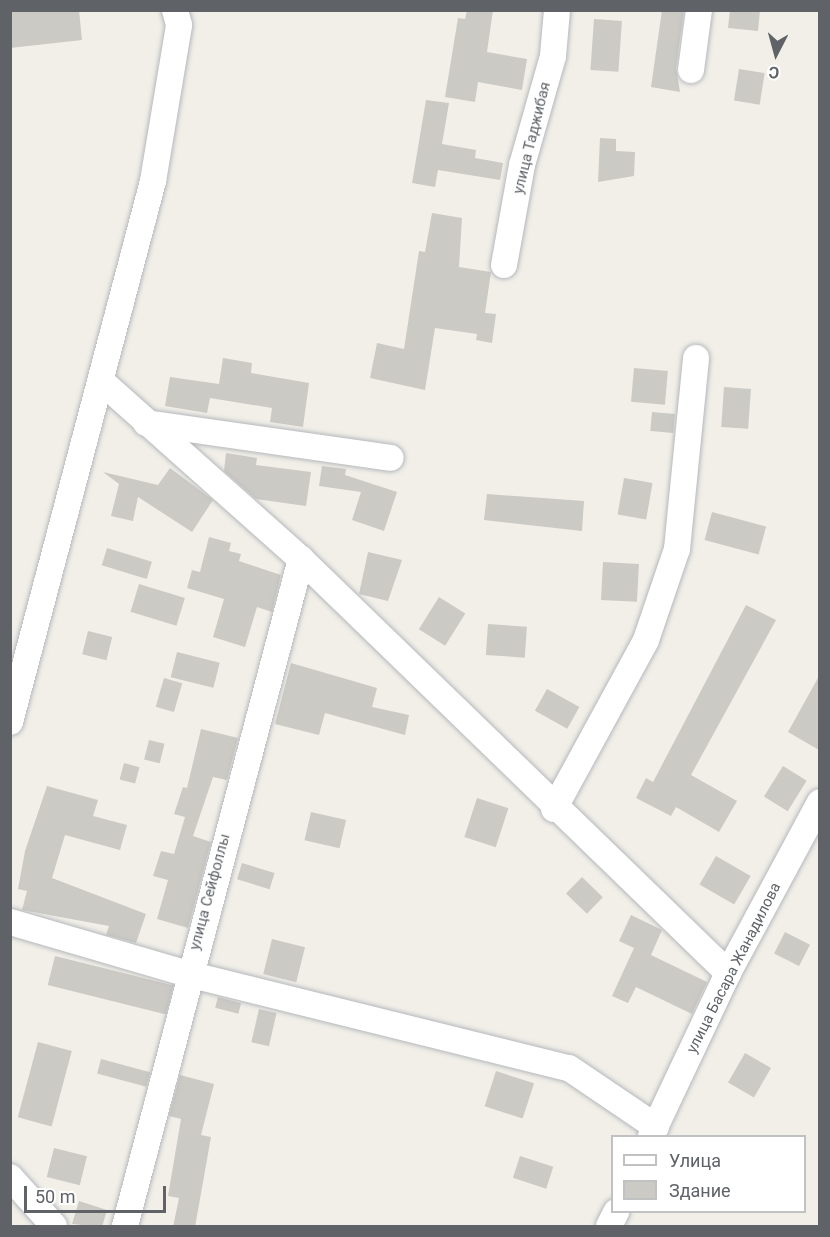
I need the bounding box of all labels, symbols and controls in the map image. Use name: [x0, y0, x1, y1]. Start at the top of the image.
north arrow: [746, 24, 806, 84]
text: С: [768, 62, 780, 82]
street label: улица Таджибая: [509, 80, 555, 196]
street label: улица Сейфоллы: [186, 832, 234, 952]
street label: улица Басара Жанадилова: [683, 880, 785, 1056]
legend: [611, 1135, 806, 1213]
text: Улица: [669, 1150, 721, 1171]
scale bar: [27, 1174, 170, 1212]
text: Здание: [669, 1180, 731, 1201]
text: 50 m: [35, 1186, 75, 1207]

